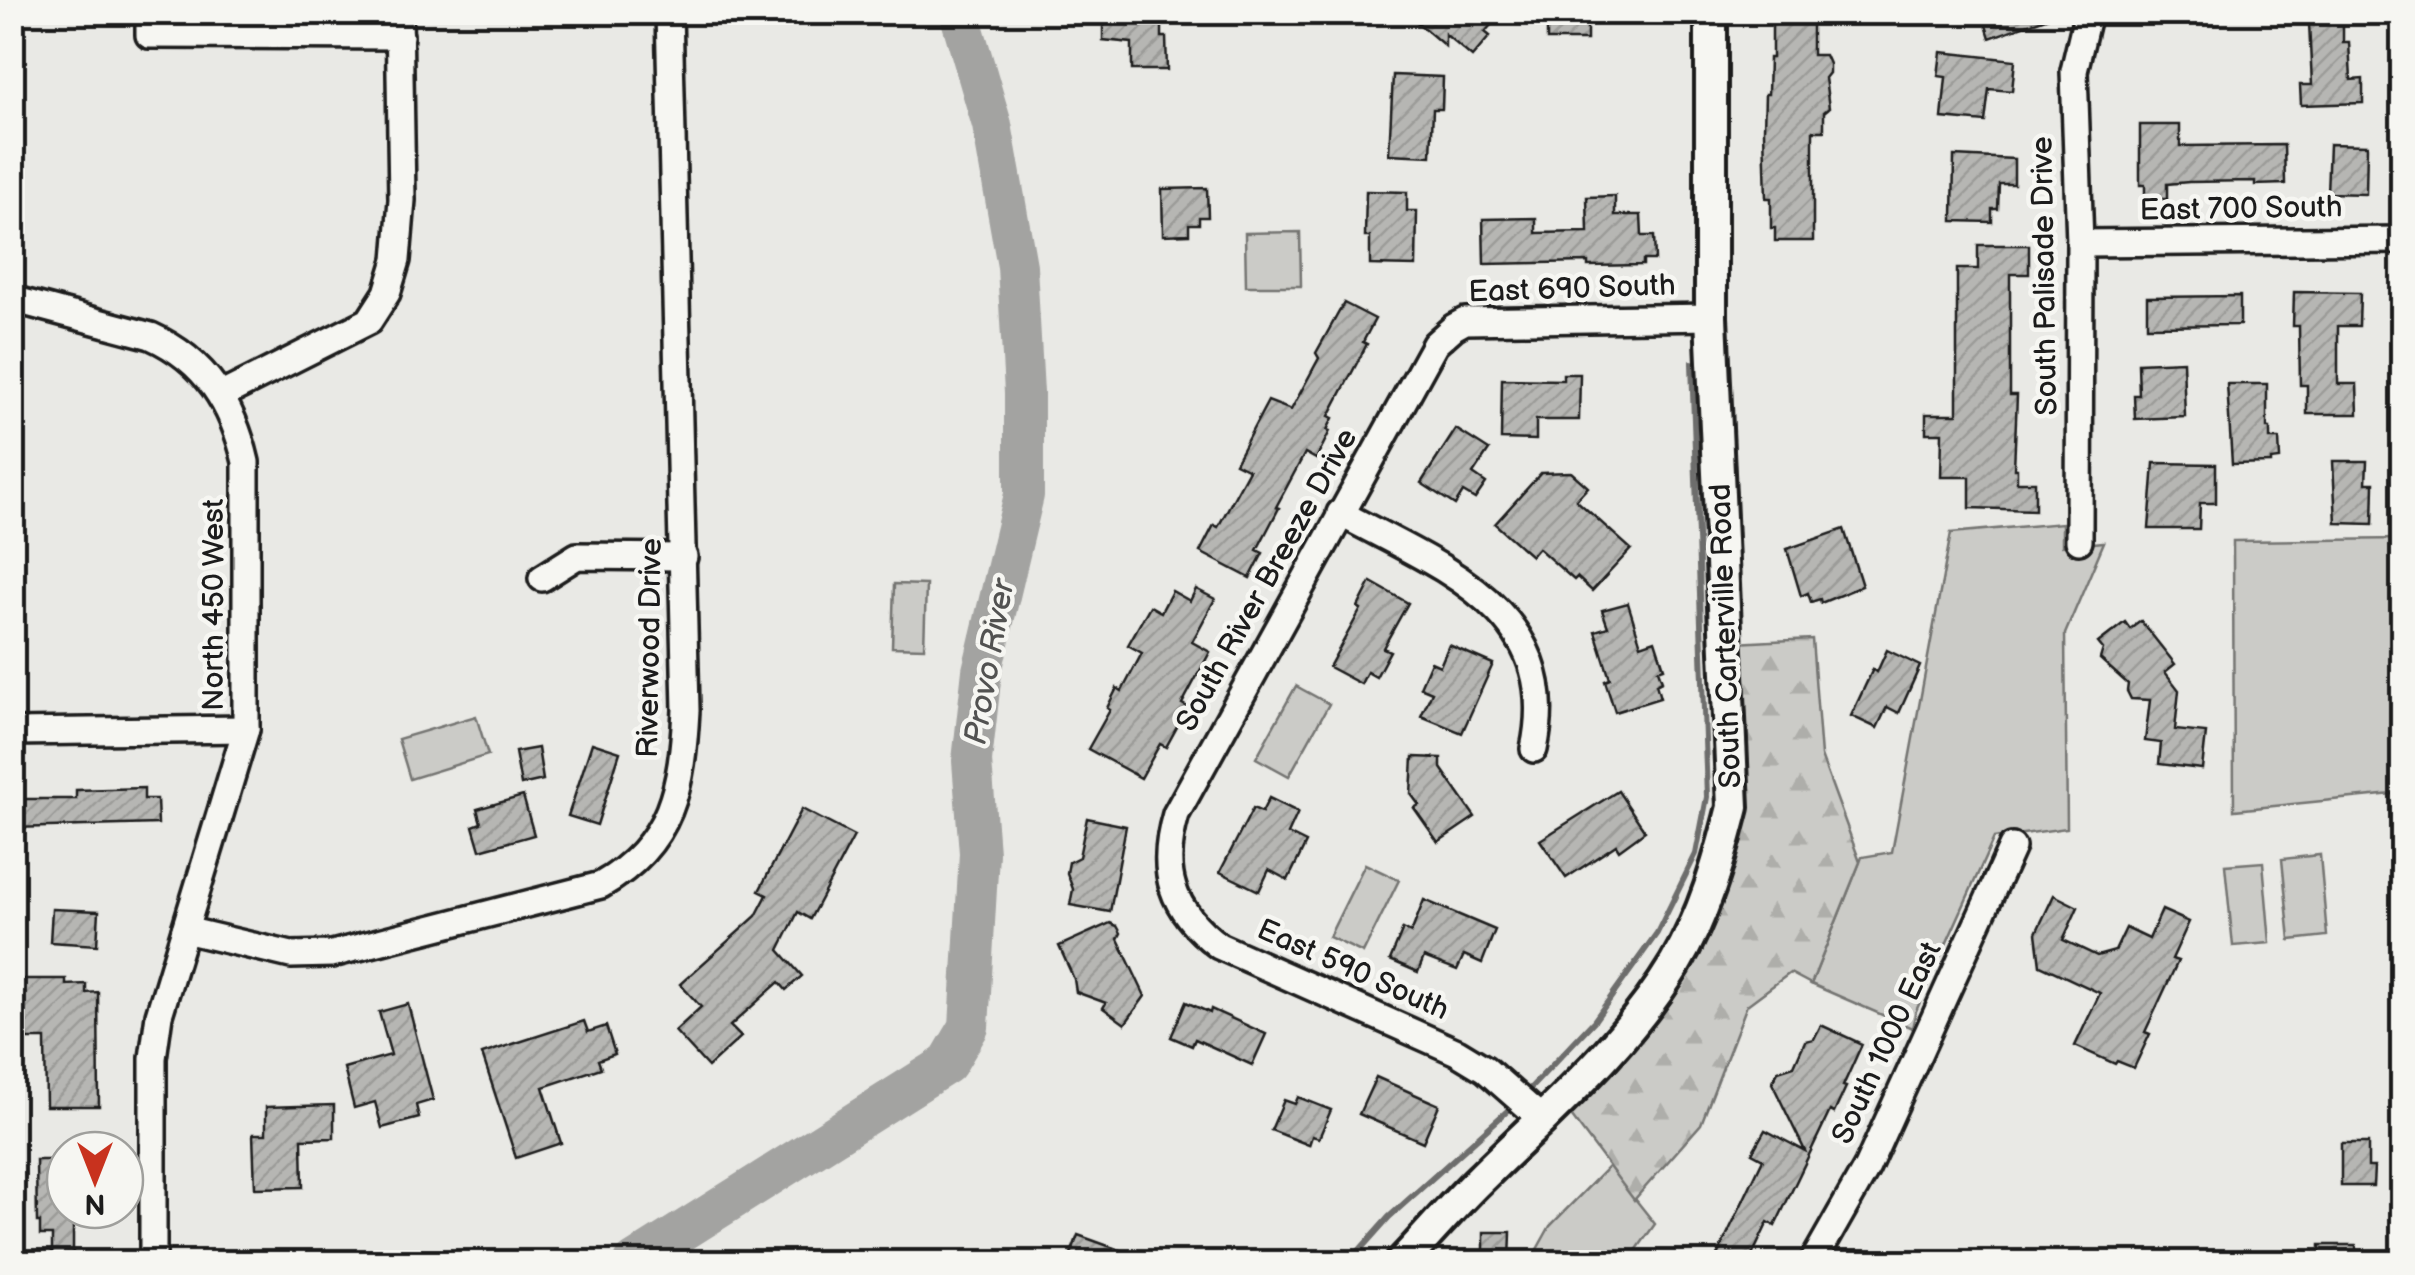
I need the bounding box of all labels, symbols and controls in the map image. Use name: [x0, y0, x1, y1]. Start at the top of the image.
street label: South Palisade Drive: [2025, 136, 2065, 416]
street label: East 700 South: [2139, 189, 2343, 229]
street label: East 690 South: [1468, 267, 1676, 311]
street label: South River Breeze Drive: [1169, 422, 1365, 738]
street label: South Carterville Road: [1703, 483, 1749, 789]
street label: North 450 West: [196, 499, 232, 711]
street label: Riverwood Drive: [630, 538, 670, 758]
water label: Provo River: [956, 574, 1024, 748]
street label: East 590 South: [1252, 912, 1454, 1028]
street label: South 1000 East: [1824, 936, 1950, 1150]
north arrow: [45, 1130, 145, 1230]
text: N: [84, 1187, 106, 1220]

